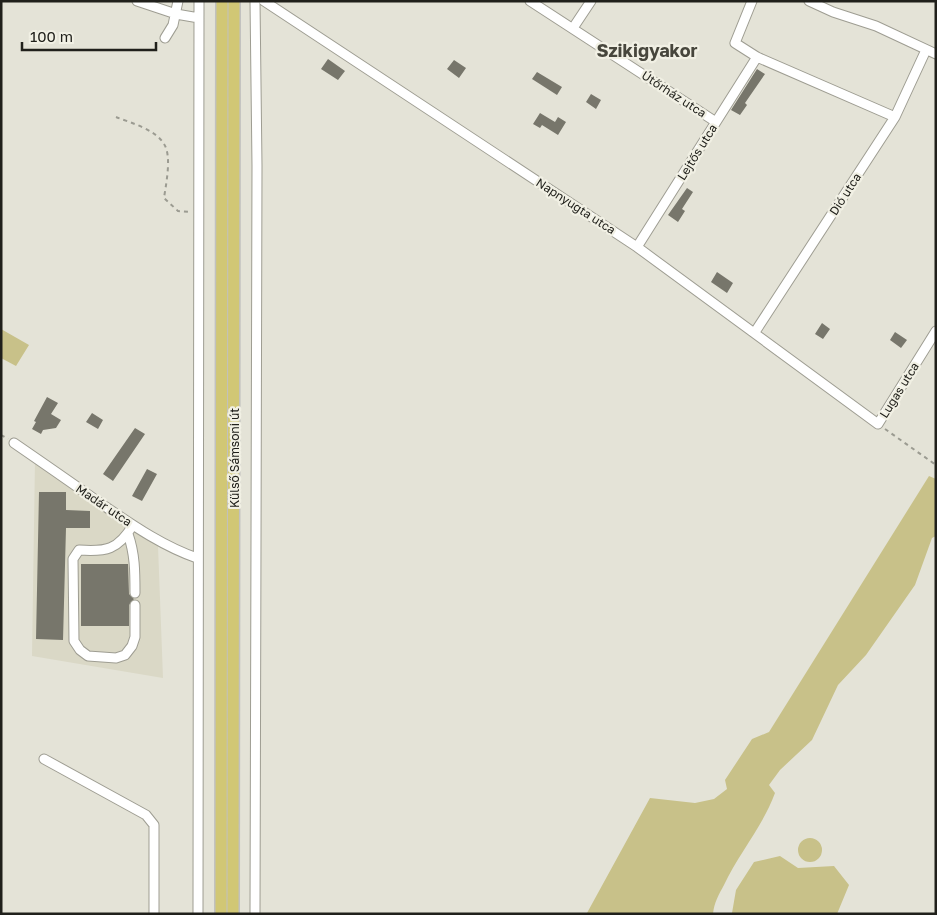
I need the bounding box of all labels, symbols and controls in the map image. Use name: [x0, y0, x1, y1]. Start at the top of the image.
scale bar: [22, 20, 156, 52]
text: 100 m: [30, 27, 73, 45]
district label: Szikigyakor: [596, 39, 698, 61]
street label: Útőrház utca: [639, 68, 709, 120]
street label: Lejtős utca: [674, 121, 720, 183]
street label: Dió utca: [826, 170, 864, 218]
street label: Napnyugta utca: [533, 175, 619, 237]
street label: Lugas utca: [876, 359, 922, 421]
street label: Külső Sámsoni út: [227, 408, 242, 508]
street label: Madár utca: [73, 481, 135, 529]

